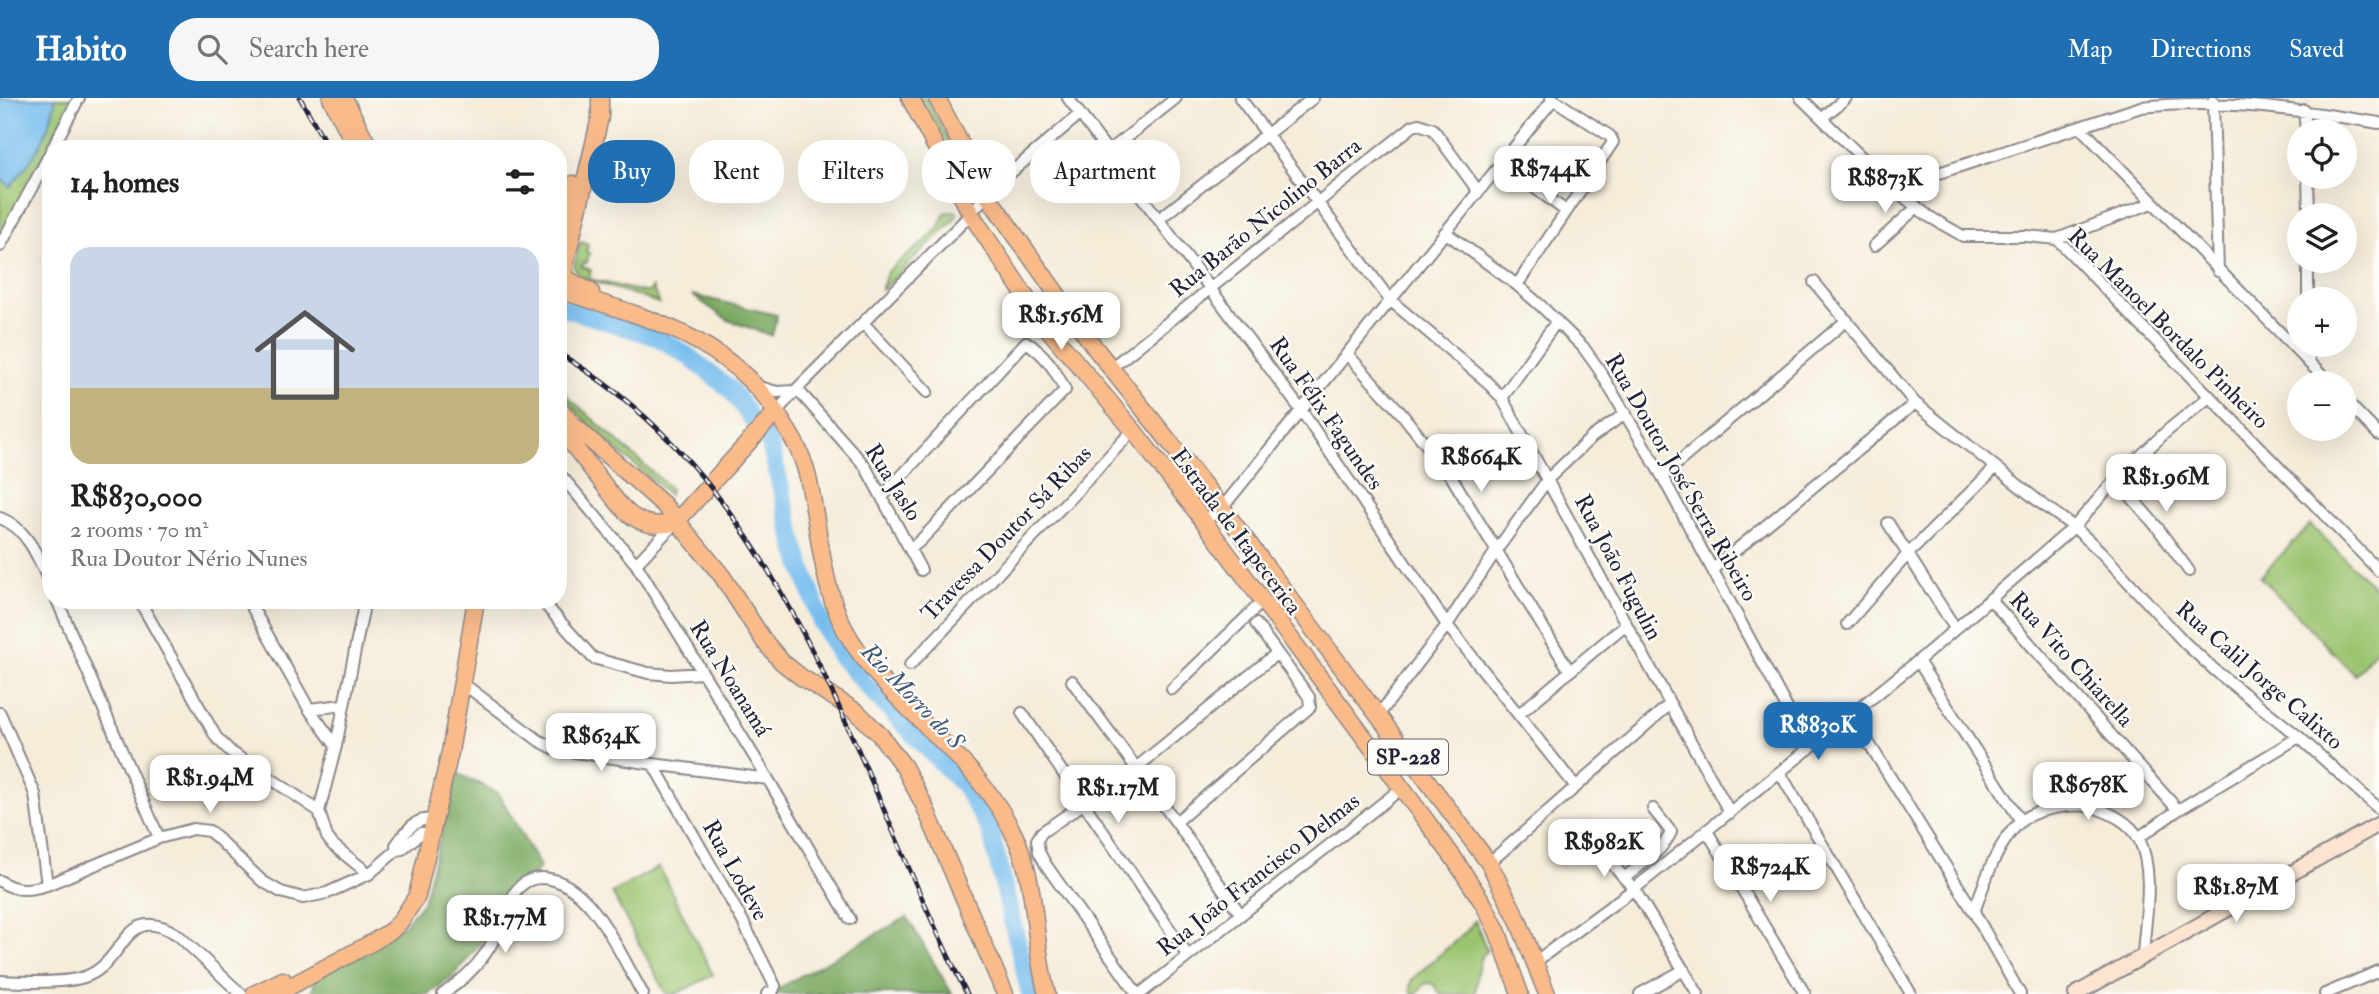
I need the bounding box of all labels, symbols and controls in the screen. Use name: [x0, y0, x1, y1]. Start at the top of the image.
search box: [169, 18, 659, 81]
text: Habito: [35, 29, 127, 70]
icon: search: [193, 30, 231, 68]
text: Search here: [249, 33, 369, 65]
text: Map: [2067, 34, 2112, 65]
text: Directions: [2150, 34, 2251, 65]
text: Saved: [2289, 34, 2344, 65]
map controls: [2287, 119, 2357, 441]
button: locate: [2287, 119, 2357, 189]
street label: Rua Barão Nicolino Barra: [1164, 131, 1367, 304]
chip: Buy: [588, 140, 675, 203]
chip: Rent: [689, 140, 784, 203]
chip: Filters: [798, 140, 908, 203]
chip: New: [922, 140, 1016, 203]
chip: Apartment: [1030, 140, 1180, 203]
pin: R$744K: [1493, 146, 1607, 206]
text: R$744K: [1510, 154, 1590, 183]
pin: R$873K: [1828, 156, 1942, 215]
icon: filters: [501, 163, 539, 201]
text: R$873K: [1847, 163, 1923, 192]
text: 14 homes: [70, 164, 179, 201]
button: layers: [2287, 203, 2357, 273]
street label: Rua Manoel Bordalo Pinheiro: [2062, 222, 2275, 435]
button: +: [2287, 287, 2357, 357]
icon: home: [242, 292, 368, 418]
pin: R$1.56M: [996, 292, 1126, 352]
text: R$1.56M: [1018, 300, 1104, 329]
street label: Rua Félix Fagundes: [1263, 331, 1390, 496]
street label: Rua Doutor José Serra Ribeiro: [1599, 348, 1764, 606]
button: −: [2287, 371, 2357, 441]
pin: R$664K: [1424, 434, 1538, 494]
street label: Rua Jaslo: [859, 438, 928, 526]
street label: Travessa Doutor Sá Ribas: [915, 439, 1098, 627]
street label: Estrada de Itapecerica: [1164, 442, 1309, 621]
text: R$664K: [1440, 442, 1522, 471]
pin: R$1.96M: [2101, 454, 2231, 514]
text: R$1.96M: [2122, 462, 2210, 491]
text: R$830,000: [70, 478, 203, 515]
street label: Rua João Fugulin: [1568, 489, 1669, 645]
text: 2 rooms · 70 m²: [70, 515, 209, 544]
text: Rua Doutor Nério Nunes: [70, 544, 307, 573]
street label: Rua Vito Chiarella: [2003, 586, 2140, 733]
street label: Rua Calil Jorge Calixto: [2170, 595, 2349, 756]
street label: Rua Noanamá: [683, 615, 778, 742]
water label: Rio Morro do S: [853, 636, 972, 757]
pin: R$830K: [1761, 702, 1875, 762]
text: R$830K: [1780, 710, 1856, 739]
pin: R$634K: [544, 714, 658, 773]
text: R$634K: [562, 721, 640, 750]
road number: SP-228: [1368, 740, 1448, 774]
pin: R$1.94M: [145, 756, 275, 815]
pin: R$678K: [2031, 762, 2145, 822]
text: R$1.94M: [166, 763, 254, 792]
pin: R$1.17M: [1053, 766, 1183, 825]
text: R$678K: [2049, 770, 2127, 799]
text: R$1.17M: [1076, 773, 1160, 802]
street label: Rua João Francisco Delmas: [1151, 786, 1366, 963]
street label: Rua Lodeve: [696, 815, 775, 926]
pin: R$982K: [1547, 820, 1661, 879]
text: R$982K: [1564, 827, 1644, 856]
pin: R$724K: [1713, 844, 1827, 904]
text: R$724K: [1730, 852, 1810, 881]
pin: R$1.87M: [2171, 864, 2301, 924]
text: R$1.87M: [2193, 872, 2279, 901]
pin: R$1.77M: [440, 896, 570, 955]
text: R$1.77M: [463, 903, 547, 932]

